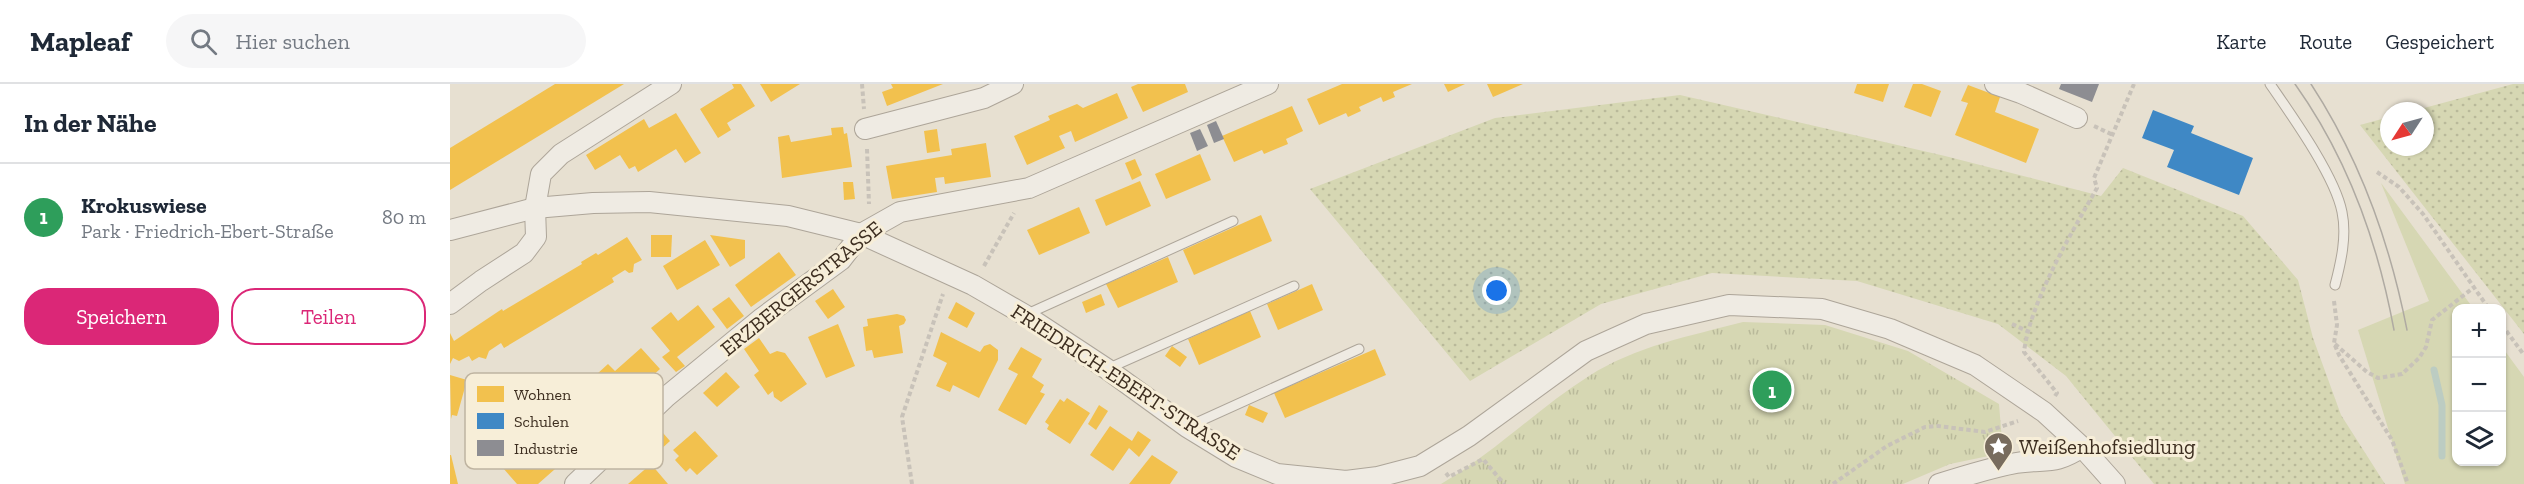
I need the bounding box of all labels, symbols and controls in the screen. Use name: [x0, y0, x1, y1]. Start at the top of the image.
search box: [166, 14, 586, 68]
text: Mapleaf: [30, 25, 130, 58]
icon: search: [187, 25, 220, 58]
text: Hier suchen: [235, 28, 350, 55]
text: Karte: [2216, 29, 2266, 54]
text: Route: [2299, 29, 2352, 54]
text: Gespeichert: [2385, 29, 2494, 54]
north arrow: [2380, 102, 2434, 156]
text: In der Nähe: [24, 107, 156, 139]
text: Krokuswiese: [81, 192, 207, 219]
text: 1: [39, 205, 48, 229]
text: 80 m: [382, 205, 426, 229]
street label: ERZBERGERSTRASSE: [715, 215, 887, 361]
text: Park · Friedrich-Ebert-Straße: [81, 219, 334, 243]
your location: [1482, 276, 1511, 305]
button: Speichern: [24, 288, 219, 345]
button: Teilen: [231, 288, 426, 345]
street label: FRIEDRICH-EBERT-STRASSE: [1007, 299, 1245, 465]
map controls: [2452, 304, 2506, 466]
button: +: [2452, 304, 2506, 358]
button: −: [2452, 358, 2506, 412]
pin: 1: [1752, 368, 1792, 412]
legend: [465, 373, 663, 469]
text: Wohnen: [514, 385, 572, 404]
text: Schulen: [514, 412, 570, 431]
button: layers: [2452, 412, 2506, 466]
place icon: Weißenhofsiedlung: [1982, 430, 2014, 472]
place label: Weißenhofsiedlung: [2019, 434, 2196, 459]
text: Industrie: [514, 439, 578, 458]

